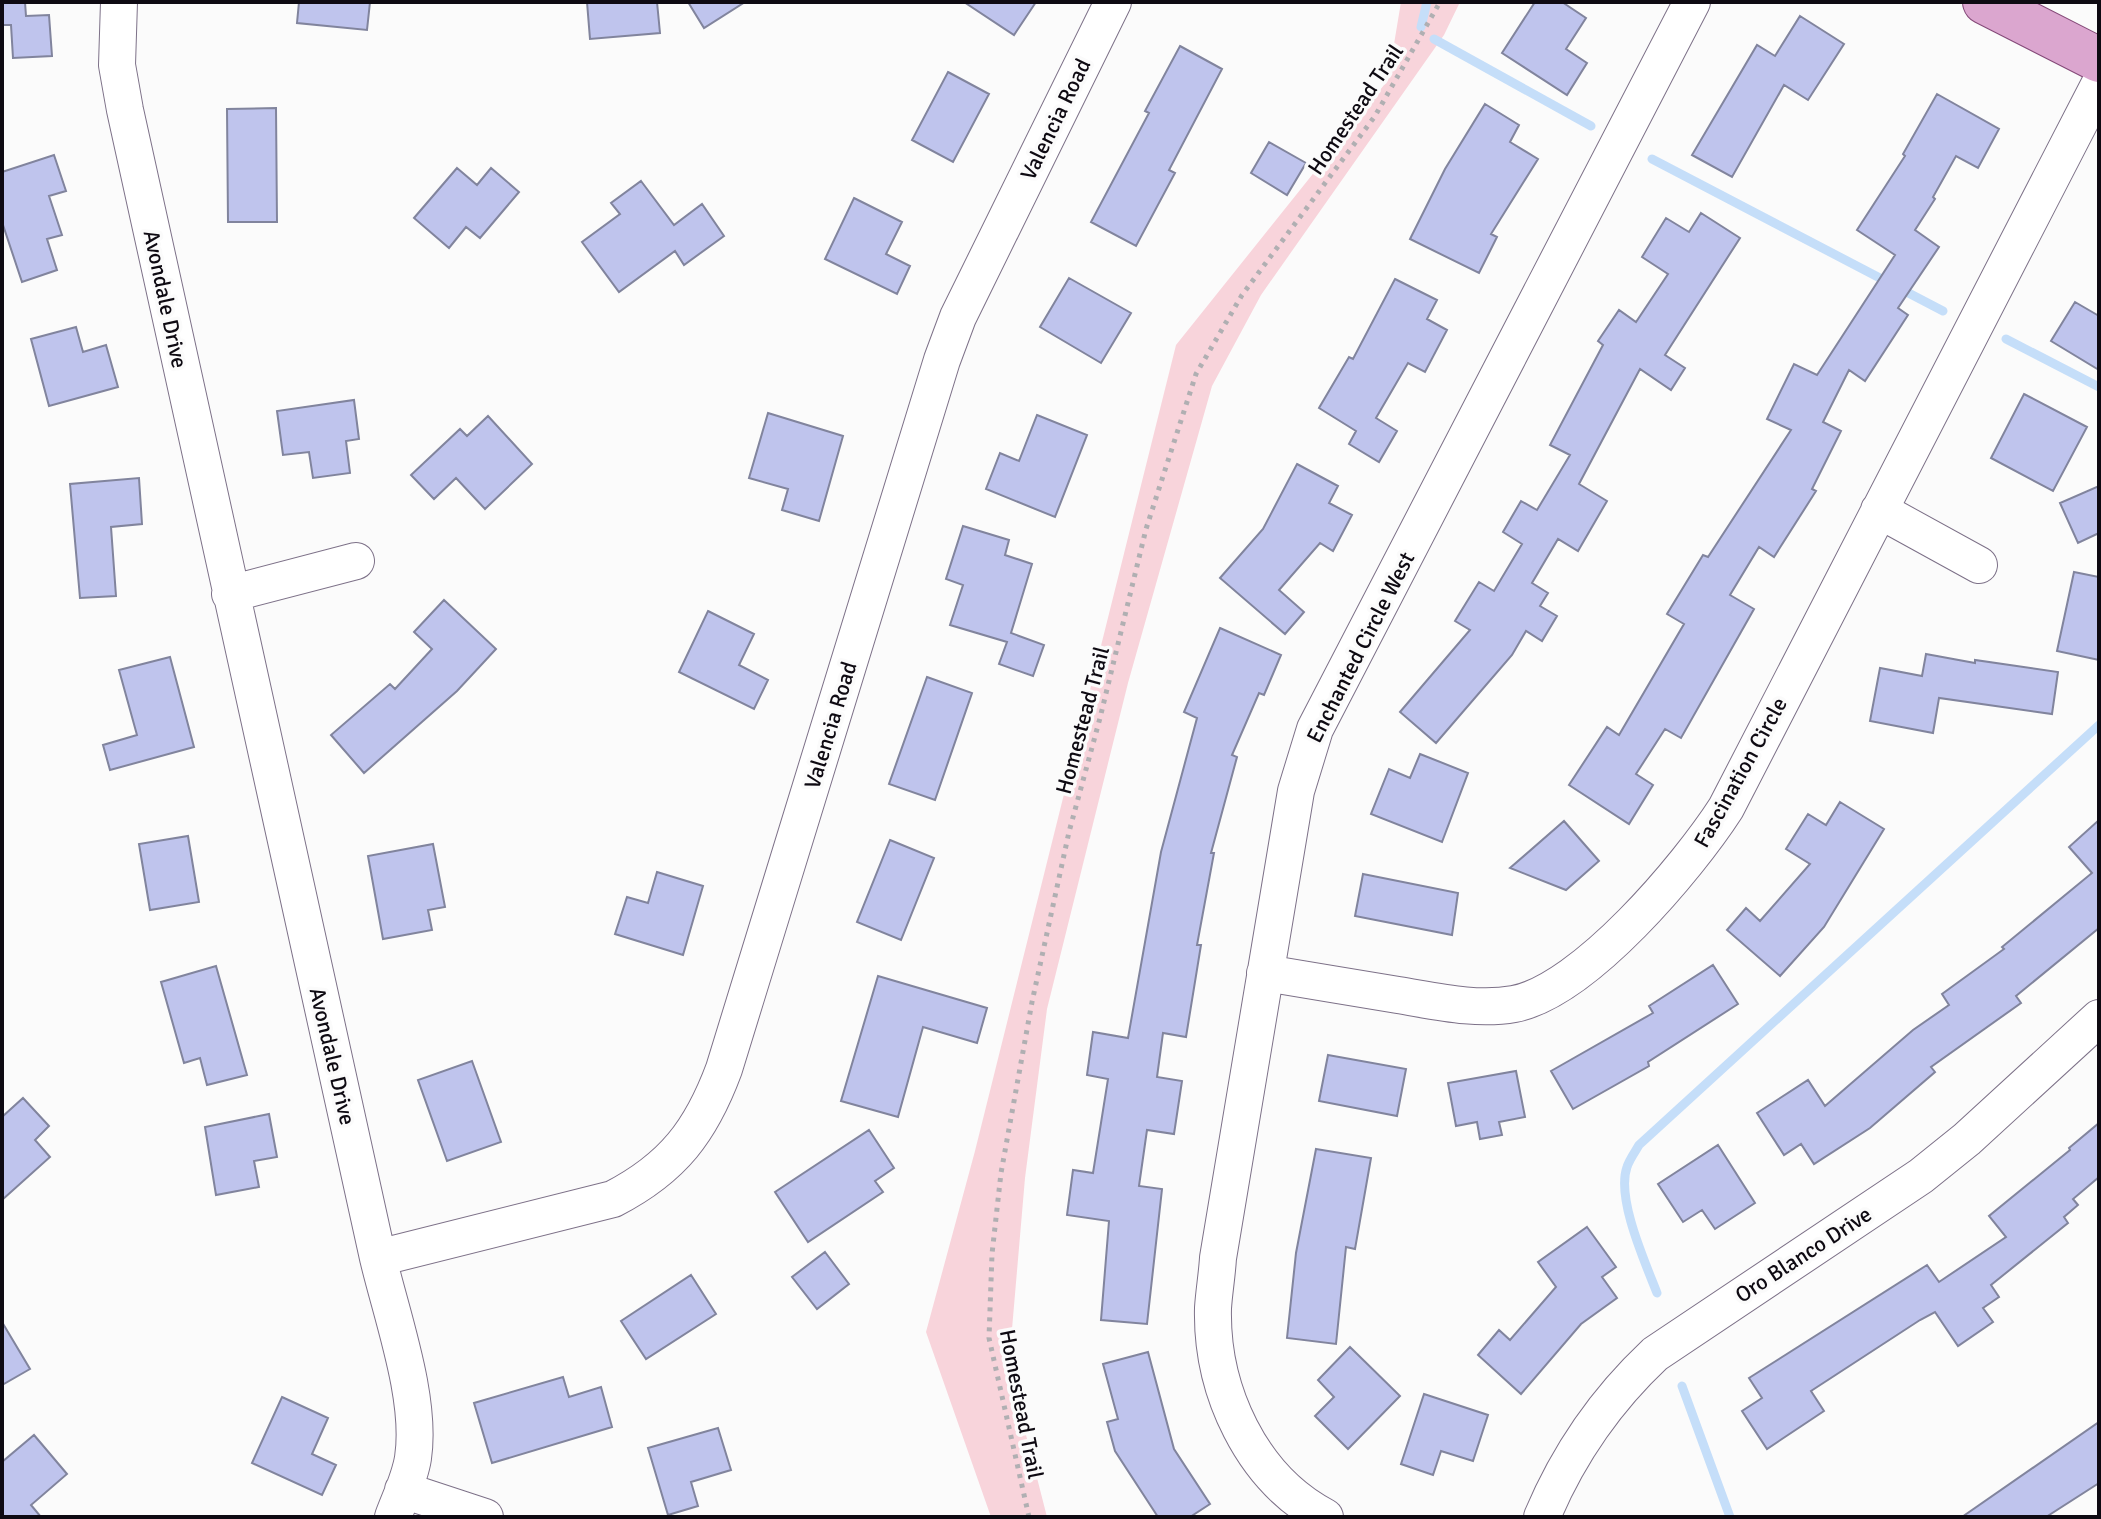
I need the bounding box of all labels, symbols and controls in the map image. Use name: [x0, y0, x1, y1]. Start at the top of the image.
street label: Homestead Trail: [1302, 39, 1409, 180]
street label: Valencia Road: [1014, 54, 1096, 184]
street label: Avondale Drive: [138, 228, 193, 371]
street label: Enchanted Circle West: [1301, 547, 1420, 747]
street label: Homestead Trail: [1050, 643, 1115, 797]
street label: Valencia Road: [798, 658, 863, 792]
street label: Fascination Circle: [1688, 692, 1793, 852]
street label: Avondale Drive: [304, 985, 361, 1128]
street label: Oro Blanco Drive: [1730, 1200, 1877, 1309]
street label: Homestead Trail: [994, 1327, 1049, 1481]

